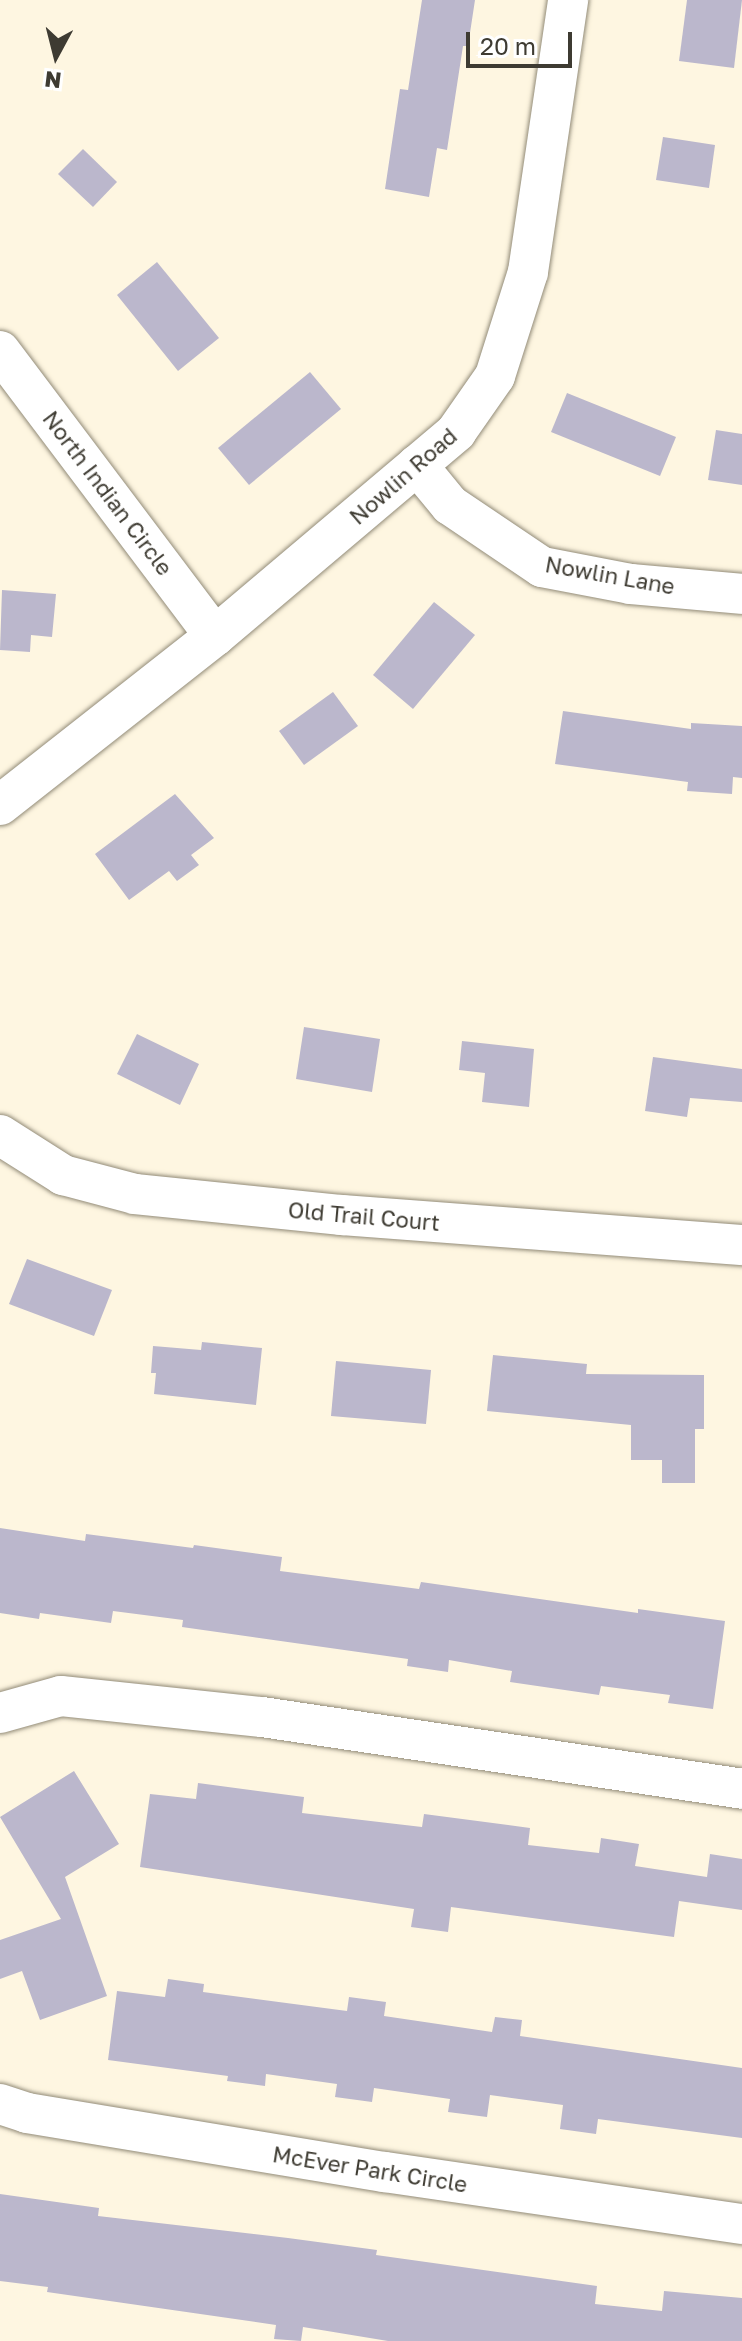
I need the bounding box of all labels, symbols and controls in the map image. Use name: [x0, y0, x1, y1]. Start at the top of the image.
north arrow: [16, 16, 96, 96]
scale bar: [470, 16, 576, 66]
text: 20 m: [480, 31, 536, 60]
text: N: [43, 66, 63, 95]
street label: North Indian Circle: [38, 406, 178, 580]
street label: Nowlin Road: [344, 422, 462, 530]
street label: Nowlin Lane: [543, 551, 677, 599]
street label: Old Trail Court: [287, 1196, 441, 1236]
street label: McEver Park Circle: [271, 2141, 469, 2197]

